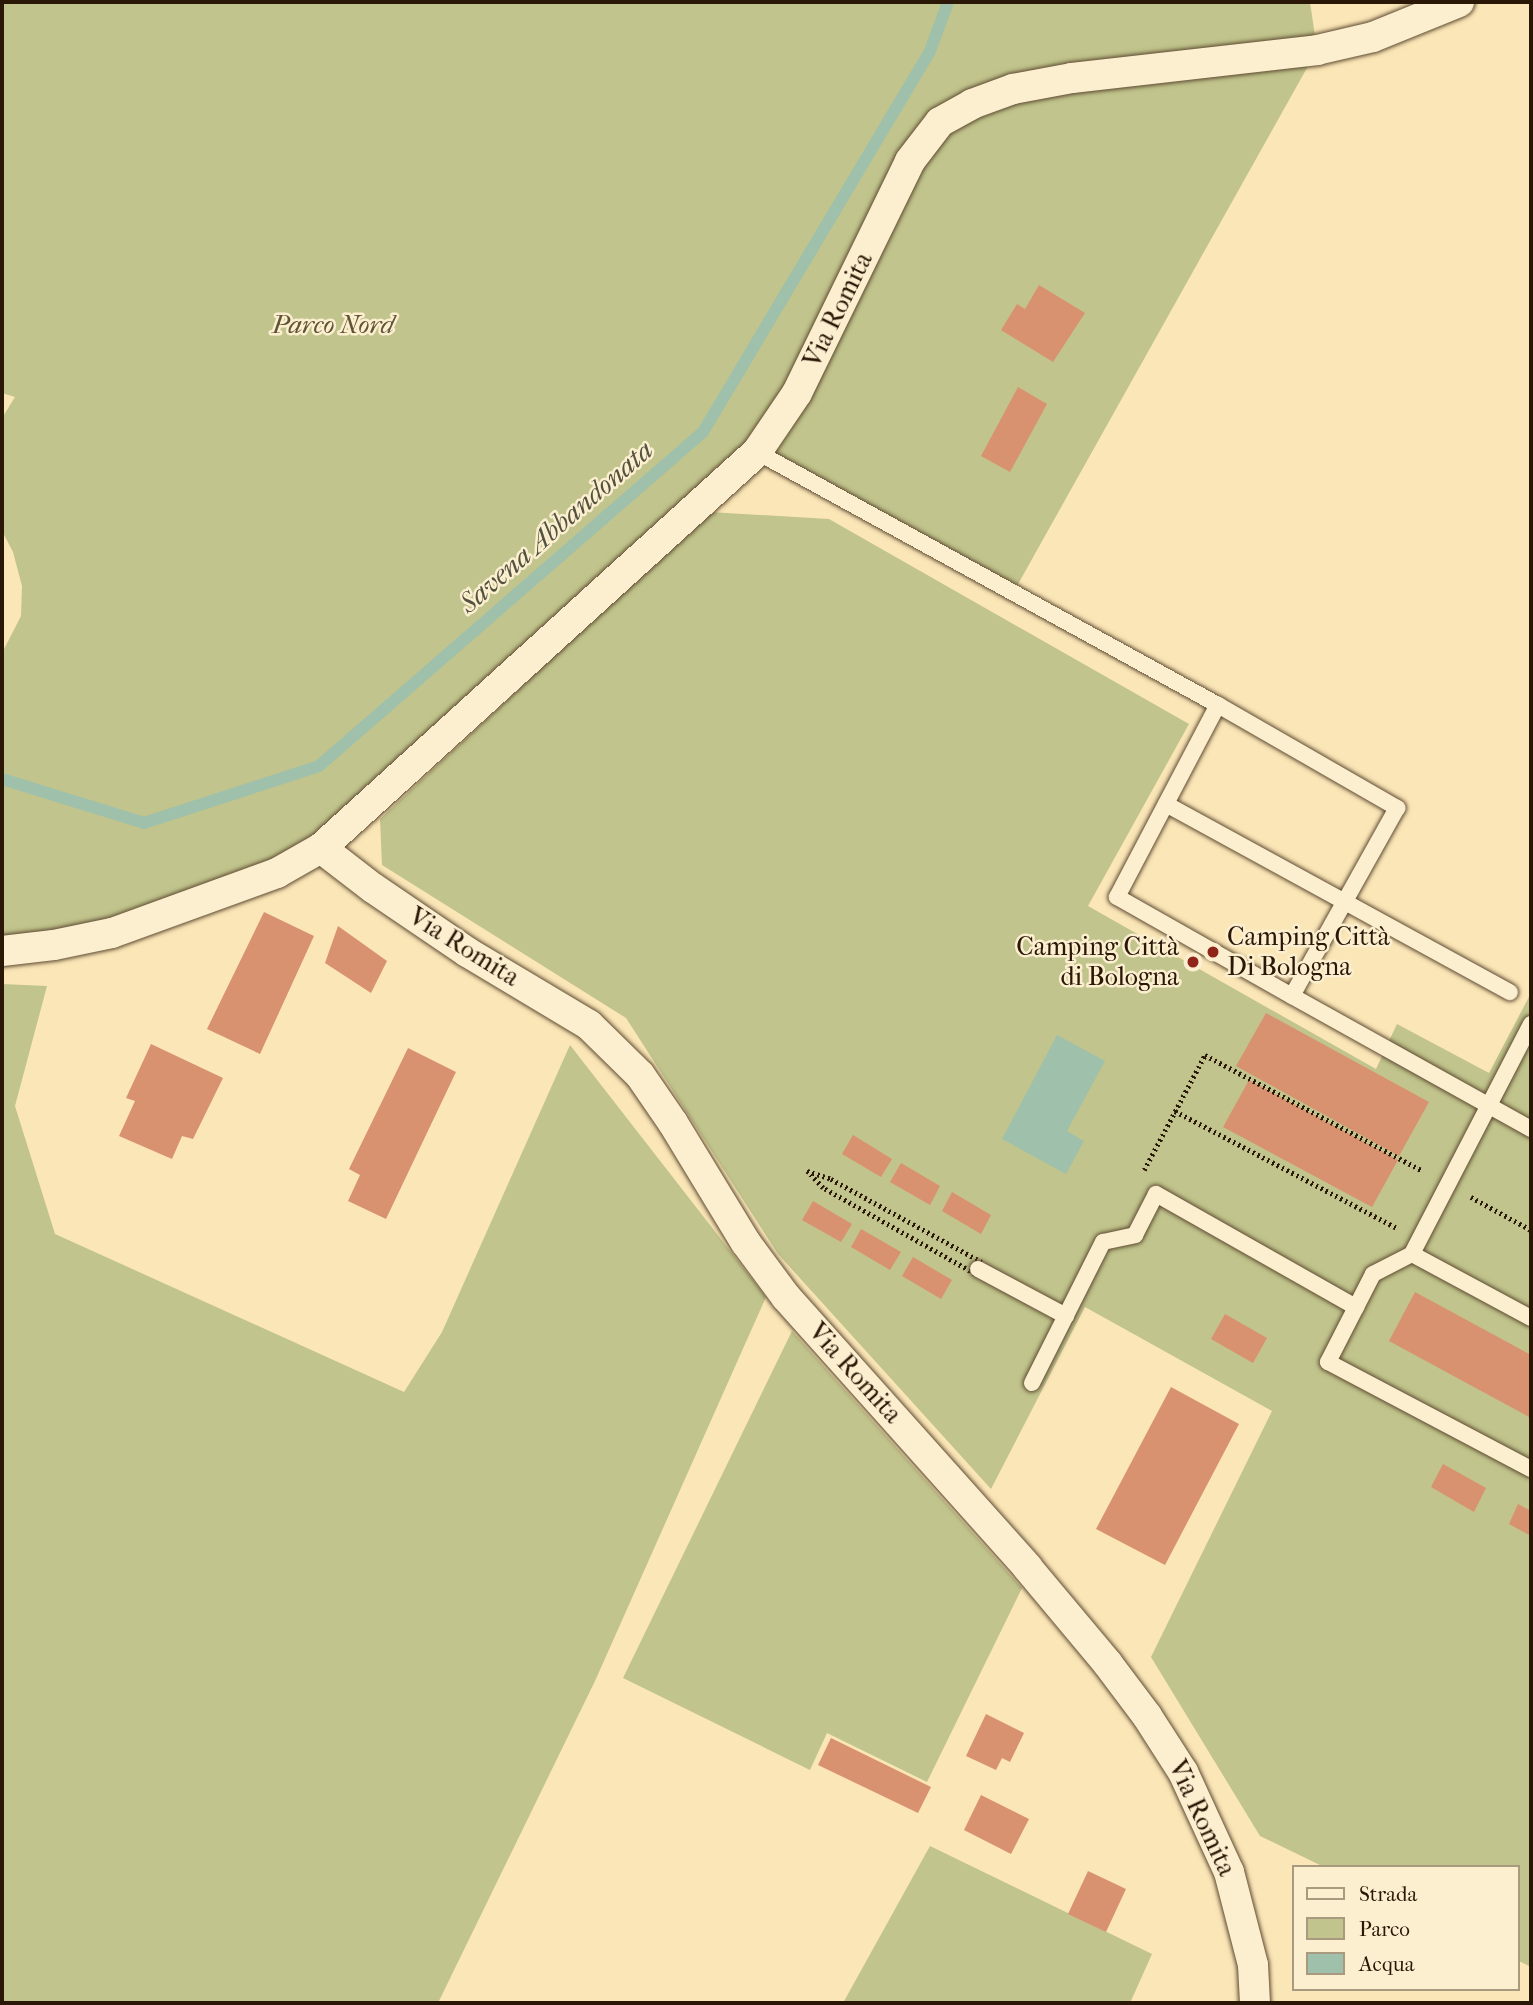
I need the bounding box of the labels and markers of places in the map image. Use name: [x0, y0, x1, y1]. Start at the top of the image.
place label: Camping Città Di Bologna: [1227, 921, 1390, 982]
place label: Camping Città di Bologna: [1016, 931, 1179, 992]
marker: Camping Città Di Bologna: [1205, 944, 1221, 960]
marker: Camping Città di Bologna: [1185, 954, 1201, 970]

